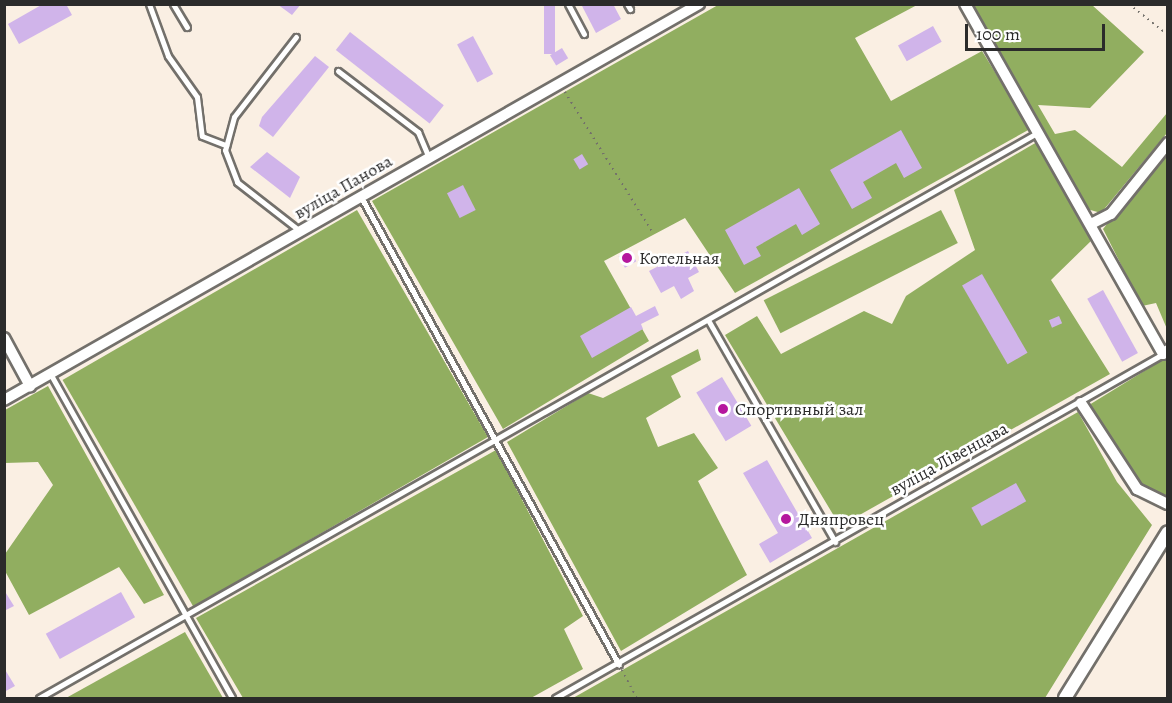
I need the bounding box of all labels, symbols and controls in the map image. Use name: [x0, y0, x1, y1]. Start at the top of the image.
scale bar: [968, 12, 1108, 50]
text: 100 m: [976, 22, 1020, 46]
street label: вуліца Панова: [290, 150, 396, 224]
place label: Котельная: [639, 247, 720, 269]
marker: Котельная: [620, 251, 634, 265]
place label: Спортивный зал: [735, 398, 863, 420]
marker: Спортивный зал: [716, 402, 730, 416]
street label: вуліца Лівенцава: [886, 418, 1012, 500]
place label: Дняпровец: [798, 508, 884, 530]
marker: Дняпровец: [779, 512, 793, 526]

